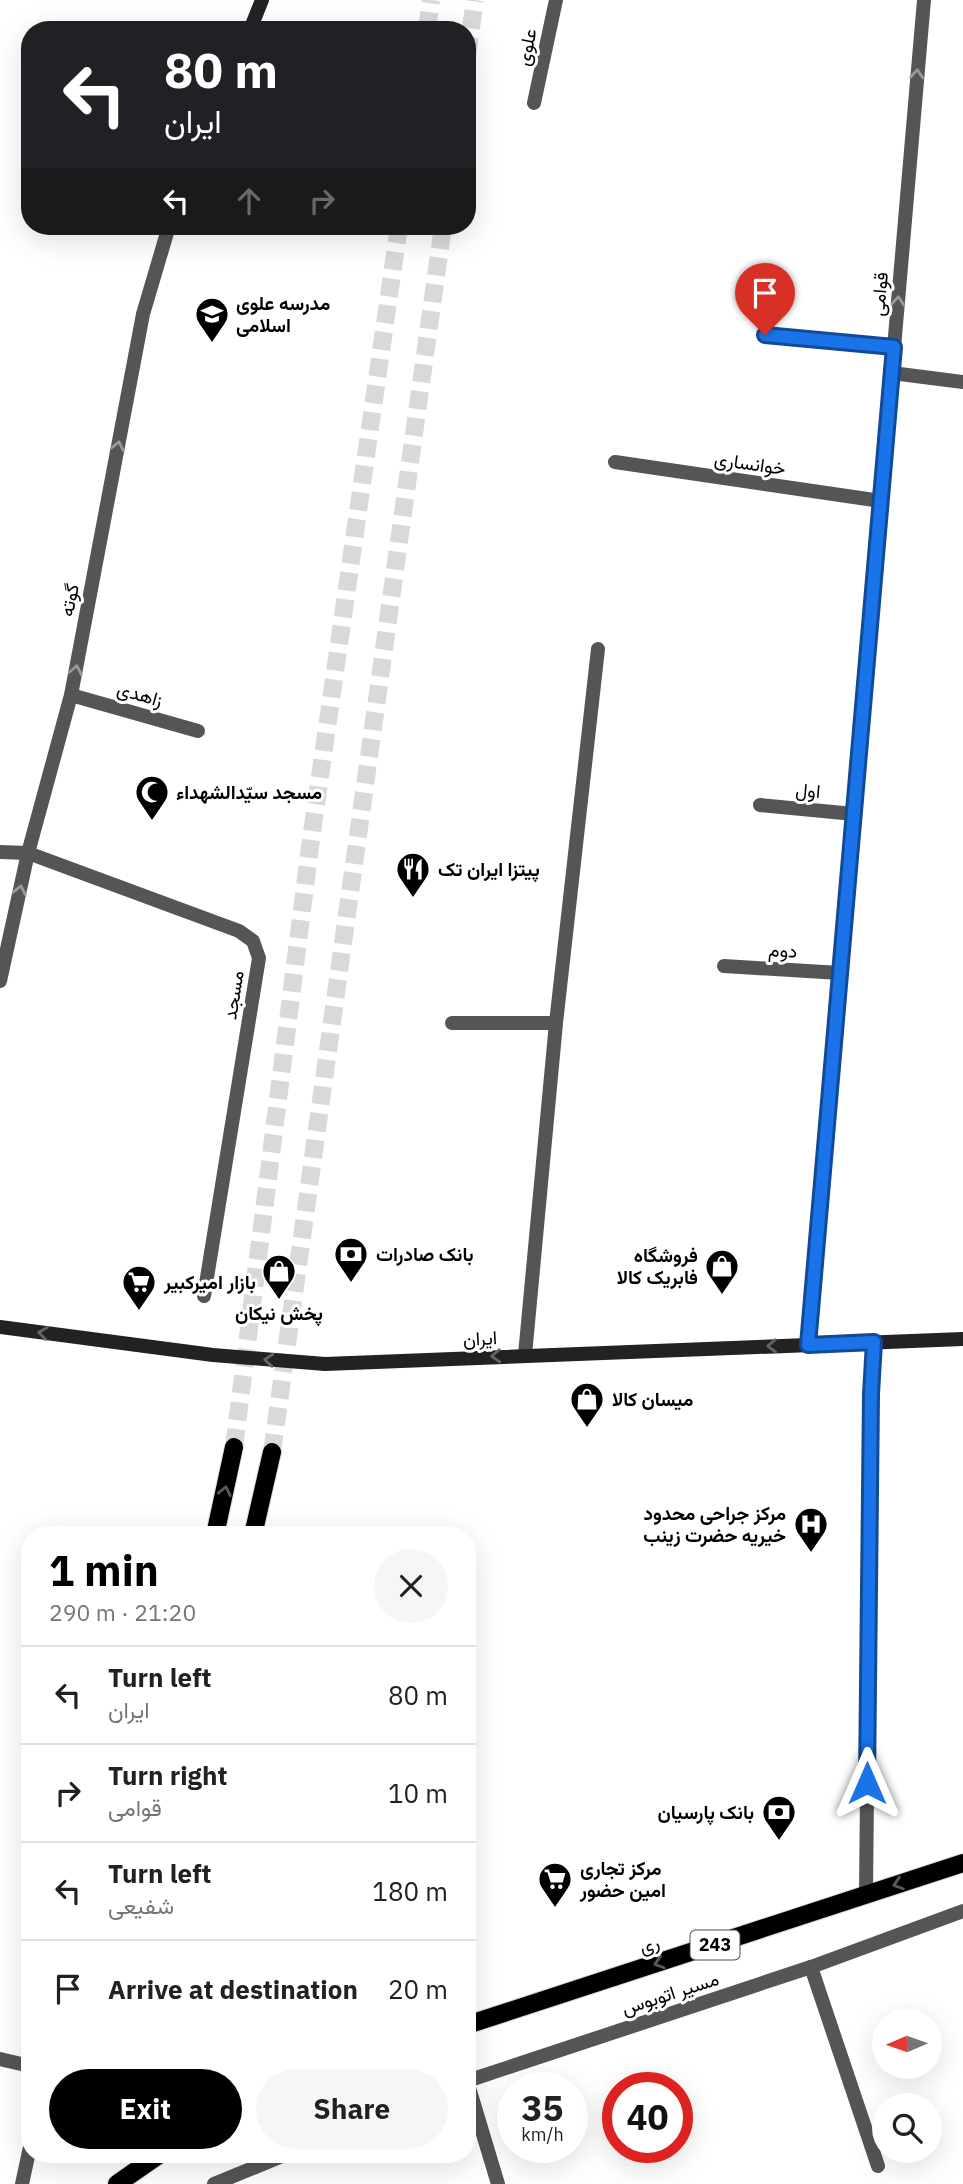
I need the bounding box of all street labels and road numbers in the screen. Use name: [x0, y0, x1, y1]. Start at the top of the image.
street label: علوی: [510, 26, 542, 68]
street label: قوامی: [865, 271, 893, 317]
street label: خوانساری: [713, 446, 787, 480]
street label: گوته: [54, 581, 84, 619]
street label: زاهدی: [114, 676, 166, 712]
street label: اول: [794, 777, 822, 803]
street label: دوم: [768, 937, 798, 964]
street label: مسجد: [217, 969, 249, 1021]
street label: ایران: [462, 1325, 498, 1351]
street label: ری: [636, 1930, 662, 1958]
road number: 243: [690, 1930, 740, 1959]
street label: مسیر اتوبوس: [618, 1966, 722, 2020]

